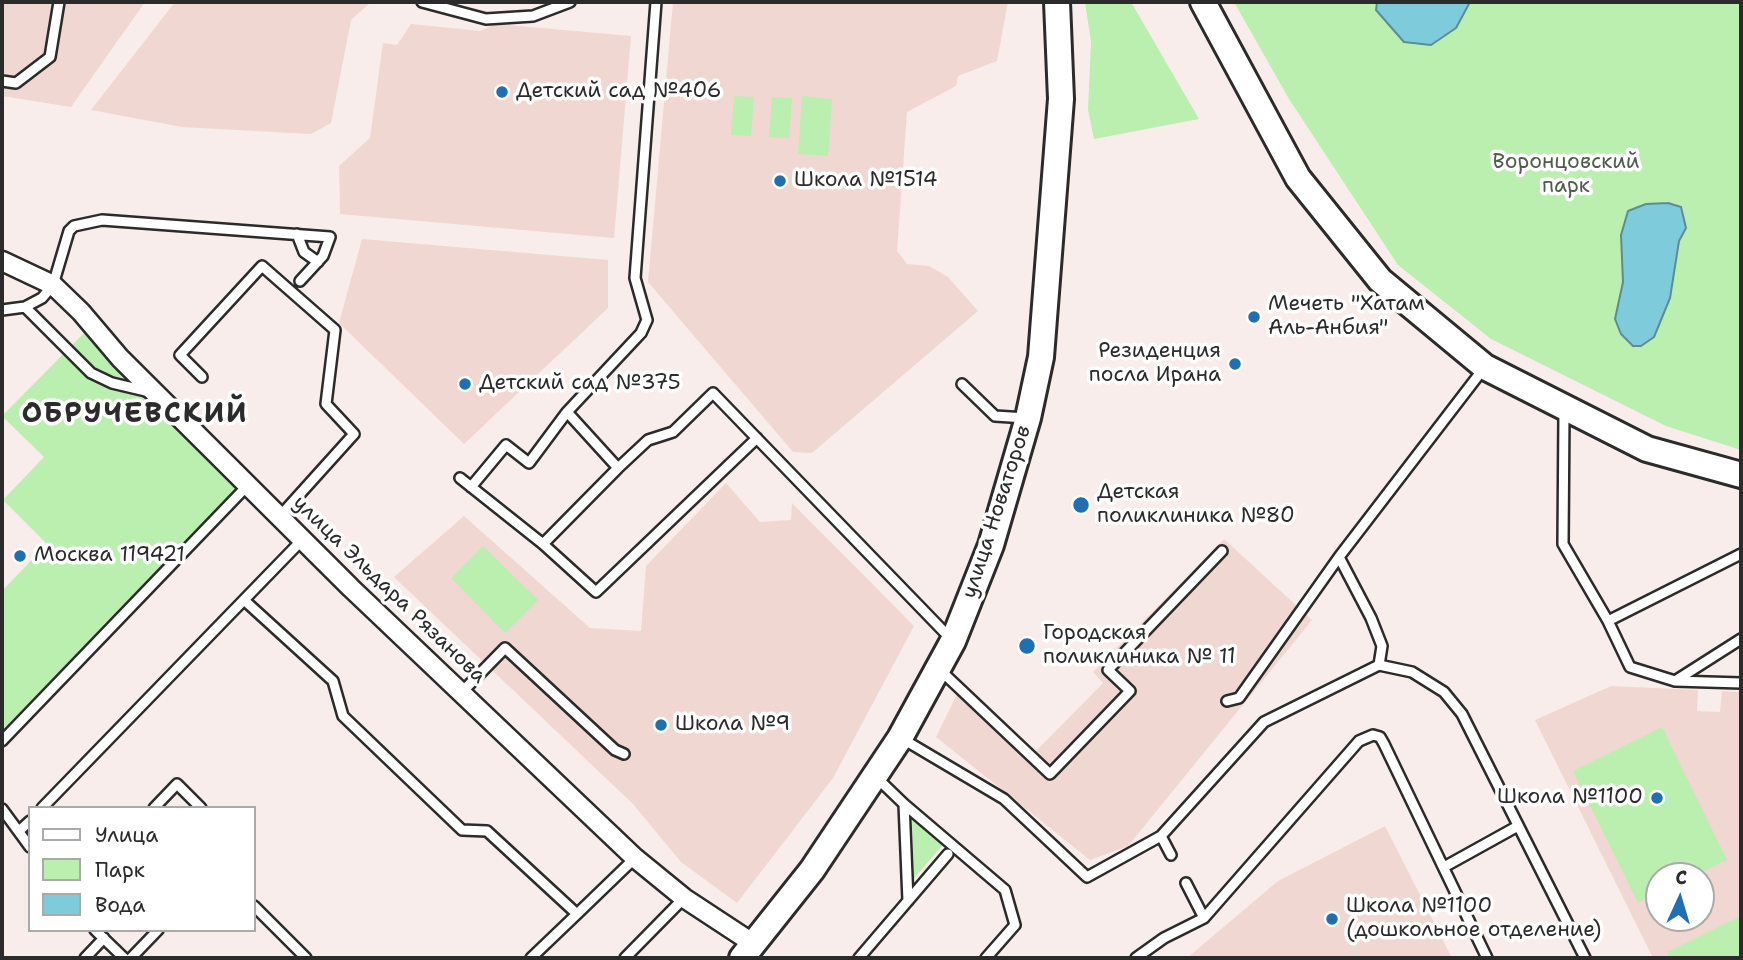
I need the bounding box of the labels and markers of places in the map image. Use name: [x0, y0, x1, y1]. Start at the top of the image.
place label: Детский сад №406: [516, 79, 721, 105]
marker: Детский сад №406: [494, 84, 510, 100]
place label: Школа №1514: [794, 168, 938, 194]
marker: Школа №1514: [772, 173, 788, 189]
place label: Мечеть "Хатам Аль-Анбия": [1268, 292, 1425, 342]
marker: Мечеть "Хатам Аль-Анбия": [1246, 309, 1262, 325]
place label: Резиденция посла Ирана: [1089, 339, 1221, 389]
marker: Резиденция посла Ирана: [1227, 356, 1243, 372]
place label: Детский сад №375: [479, 371, 681, 397]
marker: Детский сад №375: [457, 376, 473, 392]
place label: Детская поликлиника №80: [1097, 480, 1295, 530]
marker: Детская поликлиника №80: [1071, 495, 1091, 515]
place label: Москва 119421: [34, 543, 185, 569]
marker: Москва 119421: [12, 548, 28, 564]
place label: Городская поликлиника № 11: [1043, 621, 1236, 671]
marker: Городская поликлиника № 11: [1017, 636, 1037, 656]
place label: Школа №9: [675, 712, 790, 738]
marker: Школа №9: [653, 717, 669, 733]
place label: Школа №1100: [1497, 785, 1643, 811]
marker: Школа №1100: [1649, 790, 1665, 806]
place label: Школа №1100 (дошкольное отделение): [1346, 894, 1601, 944]
marker: Школа №1100 (дошкольное отделение): [1324, 911, 1340, 927]

